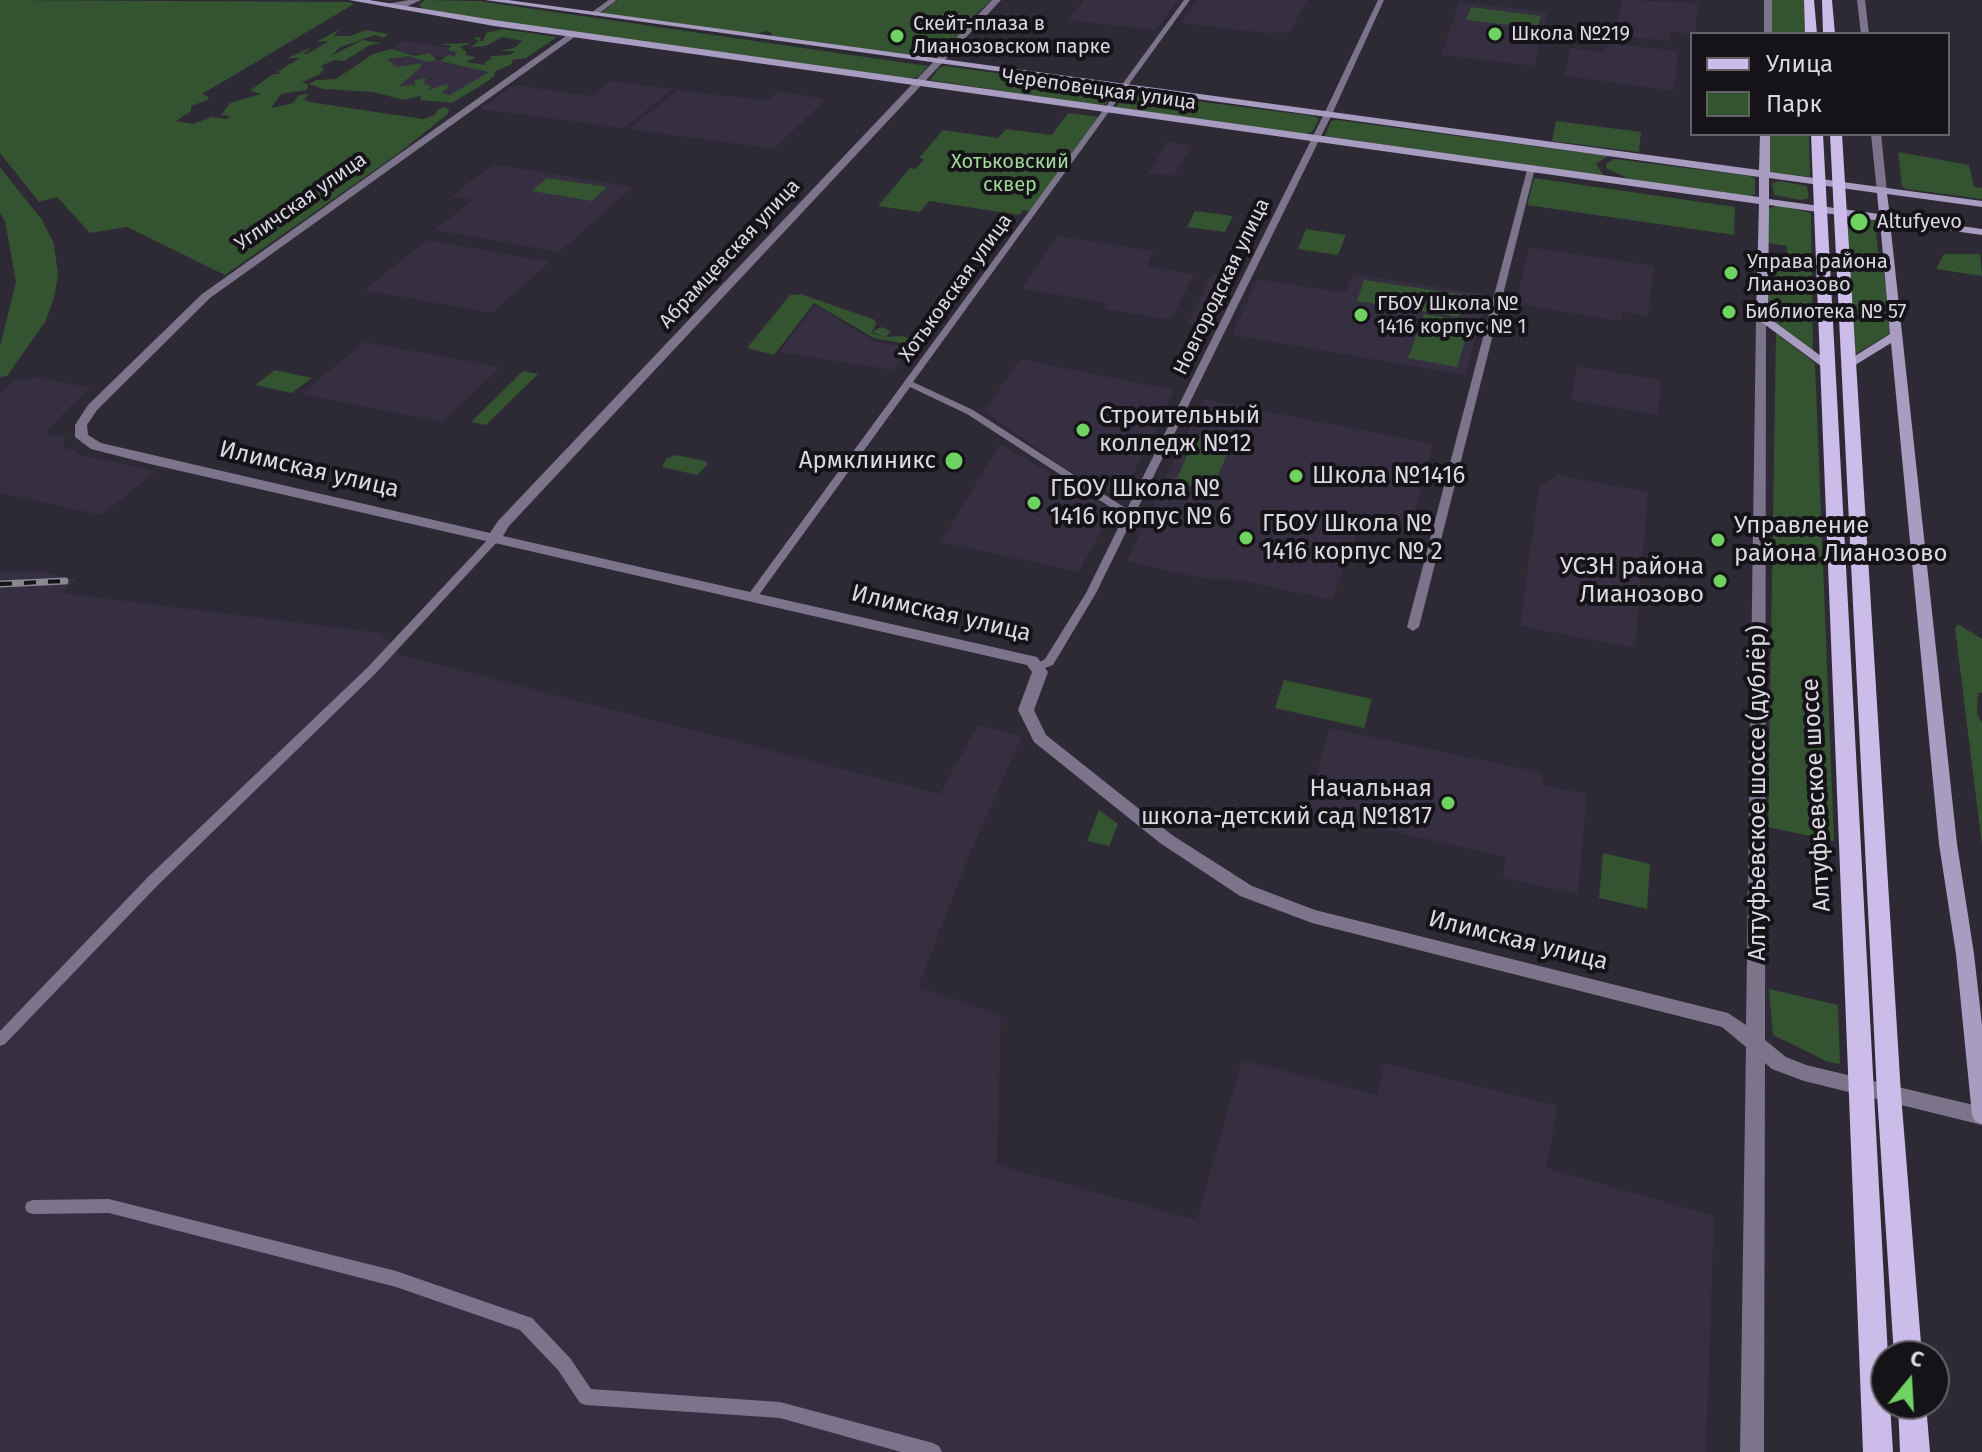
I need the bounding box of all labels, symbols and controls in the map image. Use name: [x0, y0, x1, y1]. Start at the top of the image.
place label: Скейт-плаза в Лианозовском парке: [913, 12, 1111, 59]
place label: Школа №219: [1511, 22, 1630, 46]
marker: Школа №219: [1486, 25, 1504, 43]
marker: Скейт-плаза в Лианозовском парке: [888, 27, 906, 45]
legend: [1690, 32, 1950, 136]
text: Улица: [1766, 50, 1833, 78]
street label: Череповецкая улица: [1000, 64, 1198, 116]
text: Парк: [1766, 90, 1822, 118]
street label: Угличская улица: [231, 148, 371, 256]
park label: Хотьковский сквер: [951, 150, 1069, 197]
street label: Абрамцевская улица: [655, 174, 805, 334]
street label: Новгородская улица: [1169, 195, 1275, 379]
street label: Хотьковская улица: [894, 209, 1018, 367]
place label: Altufyevo: [1877, 210, 1962, 234]
marker: Altufyevo: [1848, 211, 1870, 233]
place label: Управа района Лианозово: [1747, 250, 1888, 297]
marker: Управа района Лианозово: [1722, 264, 1740, 282]
place label: ГБОУ Школа № 1416 корпус № 1: [1377, 292, 1526, 339]
place label: Библиотека № 57: [1745, 300, 1906, 324]
marker: Библиотека № 57: [1720, 303, 1738, 321]
marker: ГБОУ Школа № 1416 корпус № 1: [1352, 306, 1370, 324]
place label: Строительный колледж №12: [1099, 402, 1260, 458]
marker: Строительный колледж №12: [1074, 421, 1092, 439]
street label: Илимская улица: [216, 435, 402, 505]
place label: Армклиникс: [799, 447, 936, 475]
marker: Армклиникс: [943, 450, 965, 472]
place label: Школа №1416: [1312, 462, 1465, 490]
marker: Школа №1416: [1287, 467, 1305, 485]
place label: ГБОУ Школа № 1416 корпус № 6: [1050, 475, 1232, 531]
marker: ГБОУ Школа № 1416 корпус № 6: [1025, 494, 1043, 512]
place label: ГБОУ Школа № 1416 корпус № 2: [1262, 510, 1443, 566]
place label: Управление района Лианозово: [1734, 512, 1947, 568]
marker: ГБОУ Школа № 1416 корпус № 2: [1237, 529, 1255, 547]
marker: Управление района Лианозово: [1709, 531, 1727, 549]
place label: УСЗН района Лианозово: [1560, 553, 1704, 609]
marker: УСЗН района Лианозово: [1711, 572, 1729, 590]
street label: Илимская улица: [848, 579, 1034, 649]
street label: Алтуфьевское шоссе (дублёр): [1744, 625, 1772, 961]
street label: Алтуфьевское шоссе: [1796, 677, 1838, 913]
place label: Начальная школа-детский сад №1817: [1141, 775, 1432, 831]
marker: Начальная школа-детский сад №1817: [1439, 794, 1457, 812]
street label: Илимская улица: [1425, 905, 1611, 977]
north arrow: [1870, 1340, 1950, 1420]
text: С: [1907, 1344, 1927, 1373]

